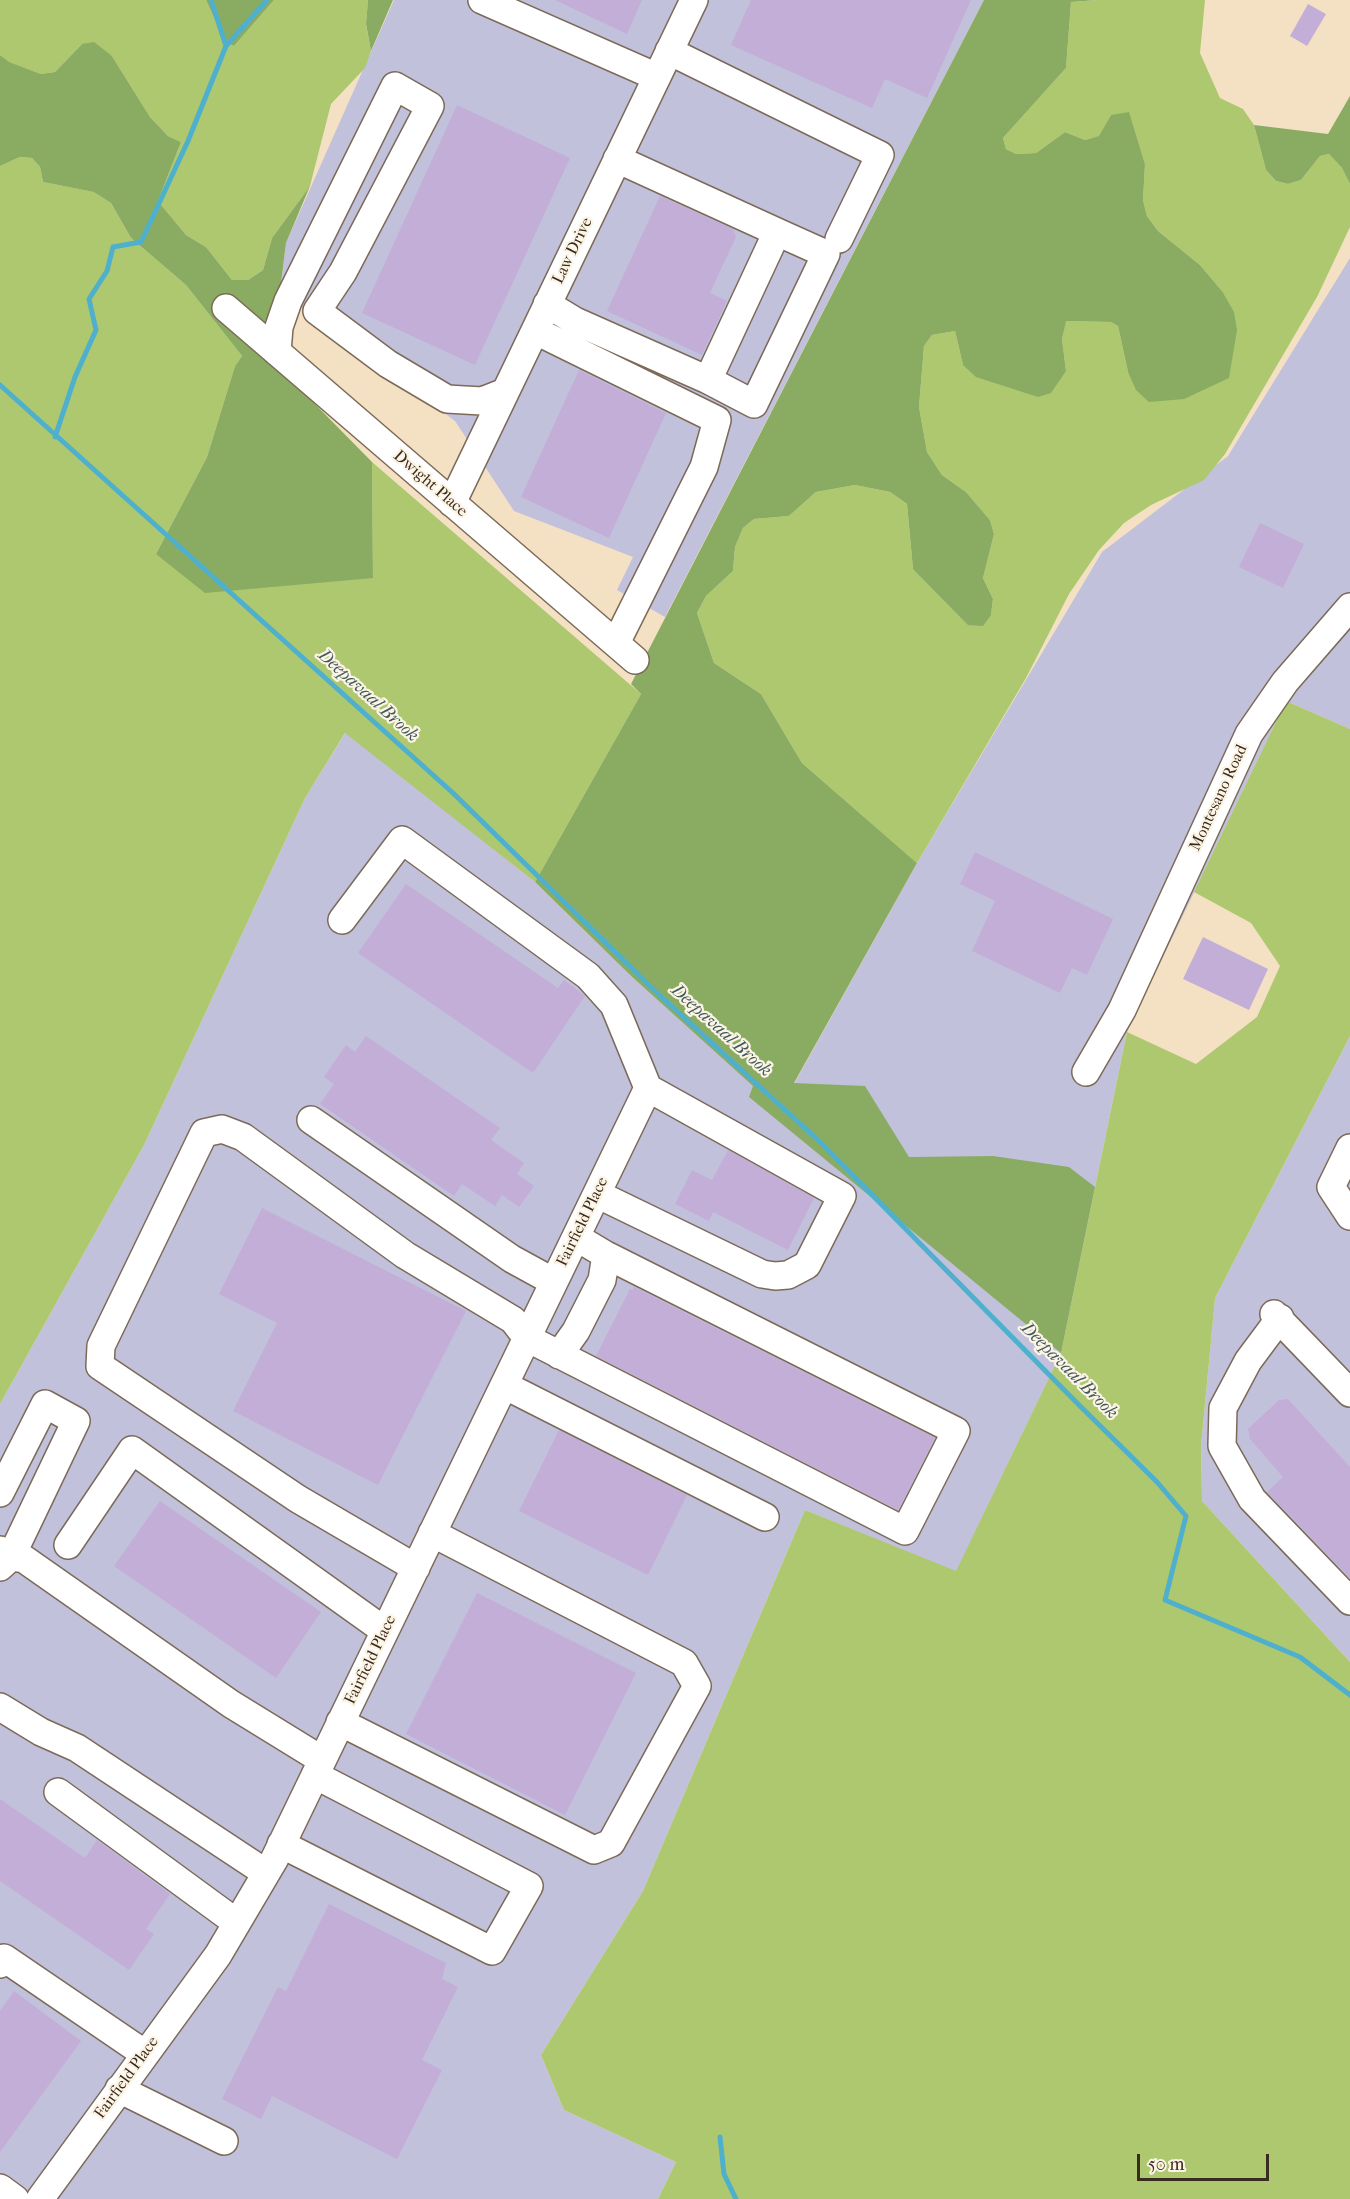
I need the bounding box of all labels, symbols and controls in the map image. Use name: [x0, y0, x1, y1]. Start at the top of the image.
street label: Law Drive: [549, 215, 597, 287]
street label: Dwight Place: [389, 447, 471, 521]
water label: Deepavaal Brook: [313, 645, 423, 747]
street label: Montesano Road: [1186, 742, 1252, 854]
water label: Deepavaal Brook: [666, 980, 776, 1082]
street label: Fairfield Place: [553, 1174, 613, 1270]
water label: Deepavaal Brook: [1016, 1318, 1122, 1424]
street label: Fairfield Place: [341, 1612, 401, 1708]
street label: Fairfield Place: [91, 2033, 163, 2123]
scale bar: [1140, 2142, 1272, 2180]
text: 50 m: [1148, 2154, 1184, 2175]

